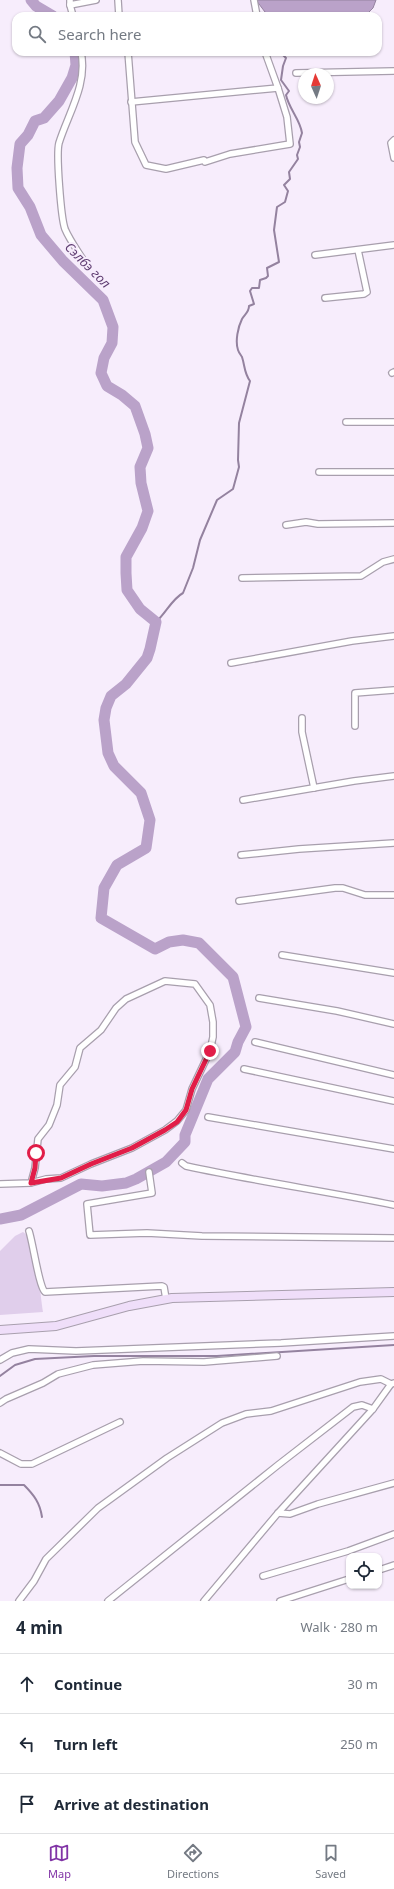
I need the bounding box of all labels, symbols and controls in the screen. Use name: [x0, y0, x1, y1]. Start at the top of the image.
search box: [12, 12, 382, 56]
icon: search: [26, 23, 48, 45]
text: Search here: [58, 24, 141, 44]
north arrow: [298, 68, 334, 104]
water label: Сэлбэ гол: [61, 238, 115, 292]
route end: [201, 1042, 219, 1060]
route start: [27, 1144, 45, 1162]
map controls: [346, 1553, 382, 1589]
button: locate: [346, 1553, 382, 1589]
text: 4 min: [16, 1616, 63, 1639]
text: Walk · 280 m: [300, 1618, 378, 1636]
icon: ahead: [16, 1673, 38, 1695]
text: Continue: [54, 1674, 122, 1694]
text: 30 m: [348, 1675, 378, 1693]
icon: left: [16, 1733, 38, 1755]
text: Turn left: [54, 1734, 118, 1754]
text: 250 m: [340, 1735, 378, 1753]
icon: arrive: [16, 1793, 38, 1815]
text: Arrive at destination: [54, 1794, 209, 1814]
tab: Map: [48, 1842, 71, 1881]
tab: Directions: [167, 1842, 219, 1881]
tab: Saved: [315, 1842, 346, 1881]

